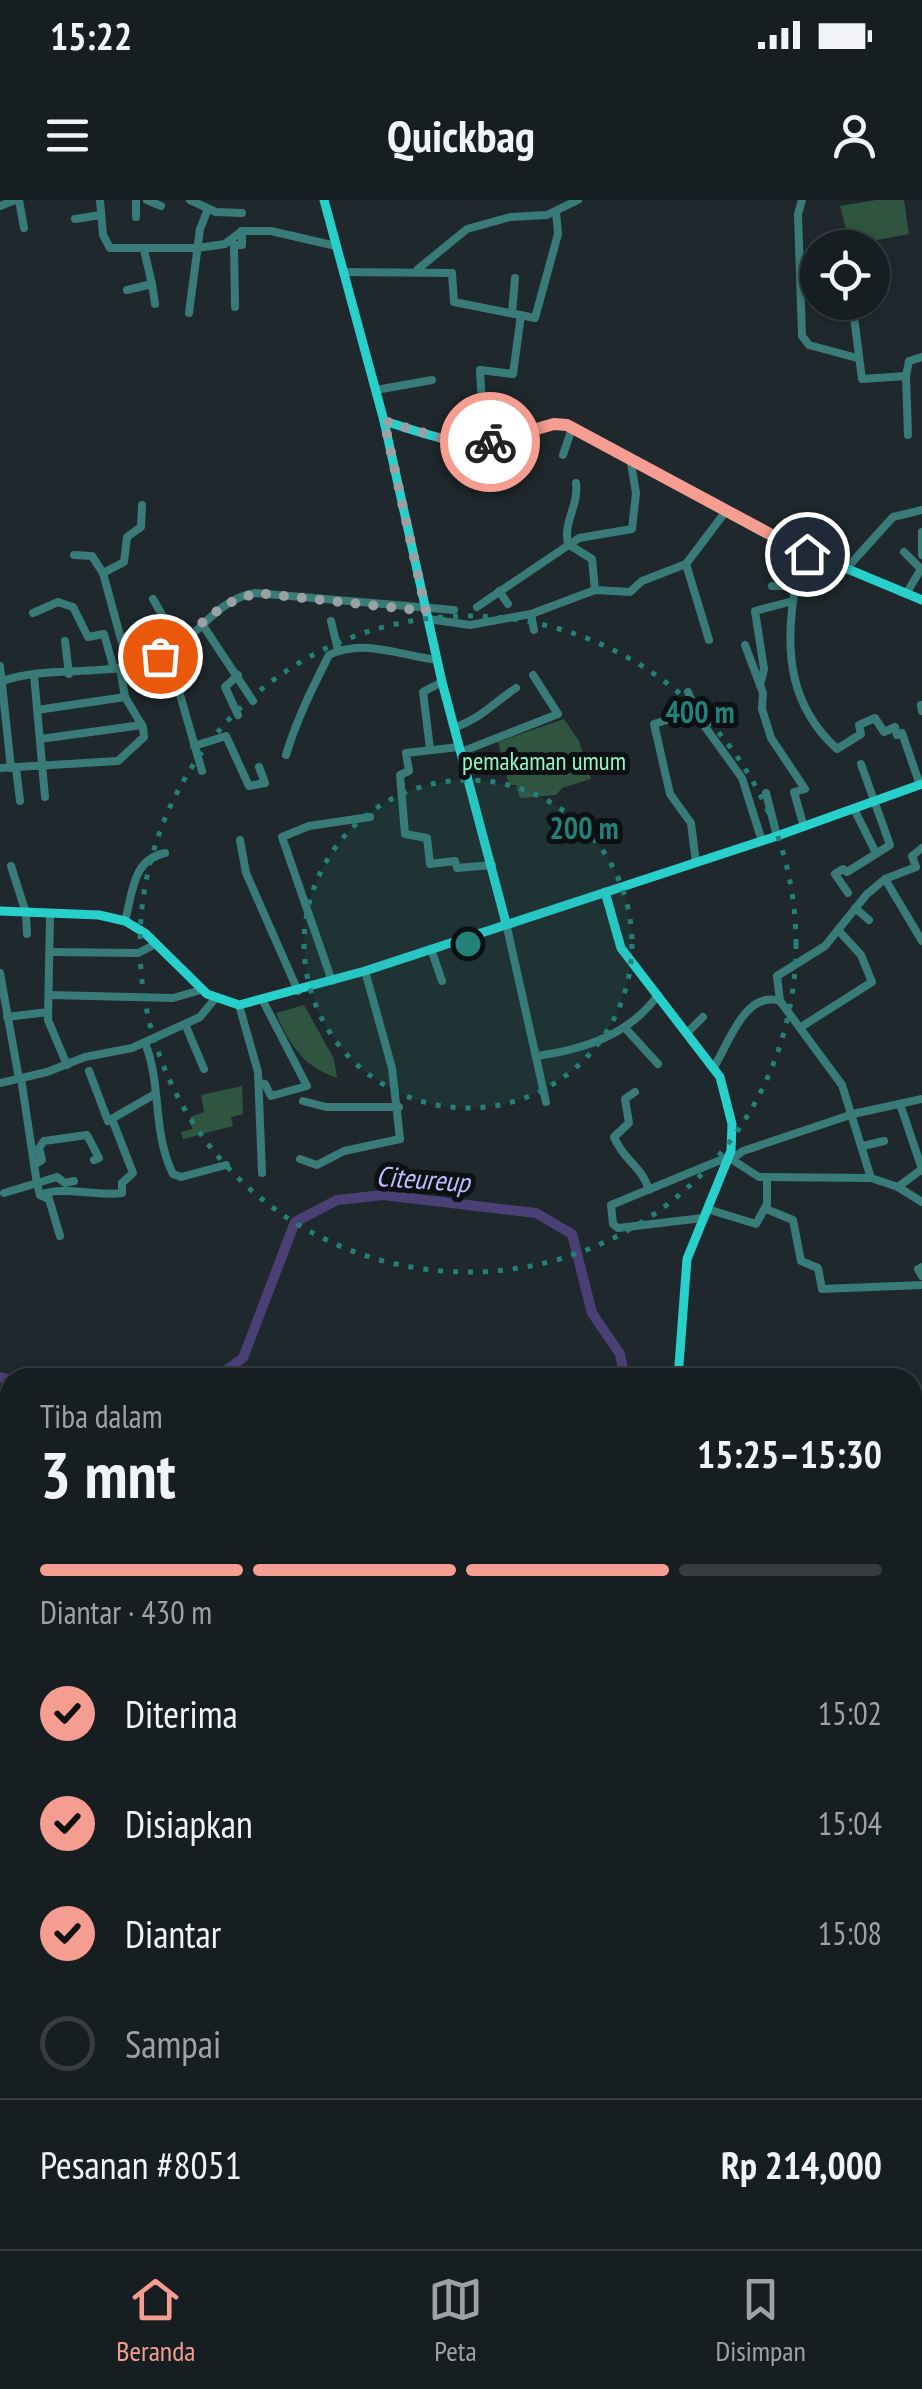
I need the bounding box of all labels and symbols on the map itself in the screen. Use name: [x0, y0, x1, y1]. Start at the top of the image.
courier: [440, 392, 540, 492]
pin: [765, 512, 850, 597]
pin: [118, 614, 203, 699]
text: 400 m: [665, 692, 735, 731]
park label: pemakaman umum: [462, 745, 626, 777]
text: 200 m: [549, 808, 619, 847]
centre of rings: [450, 926, 486, 962]
water label: Citeureup: [375, 1157, 473, 1200]

